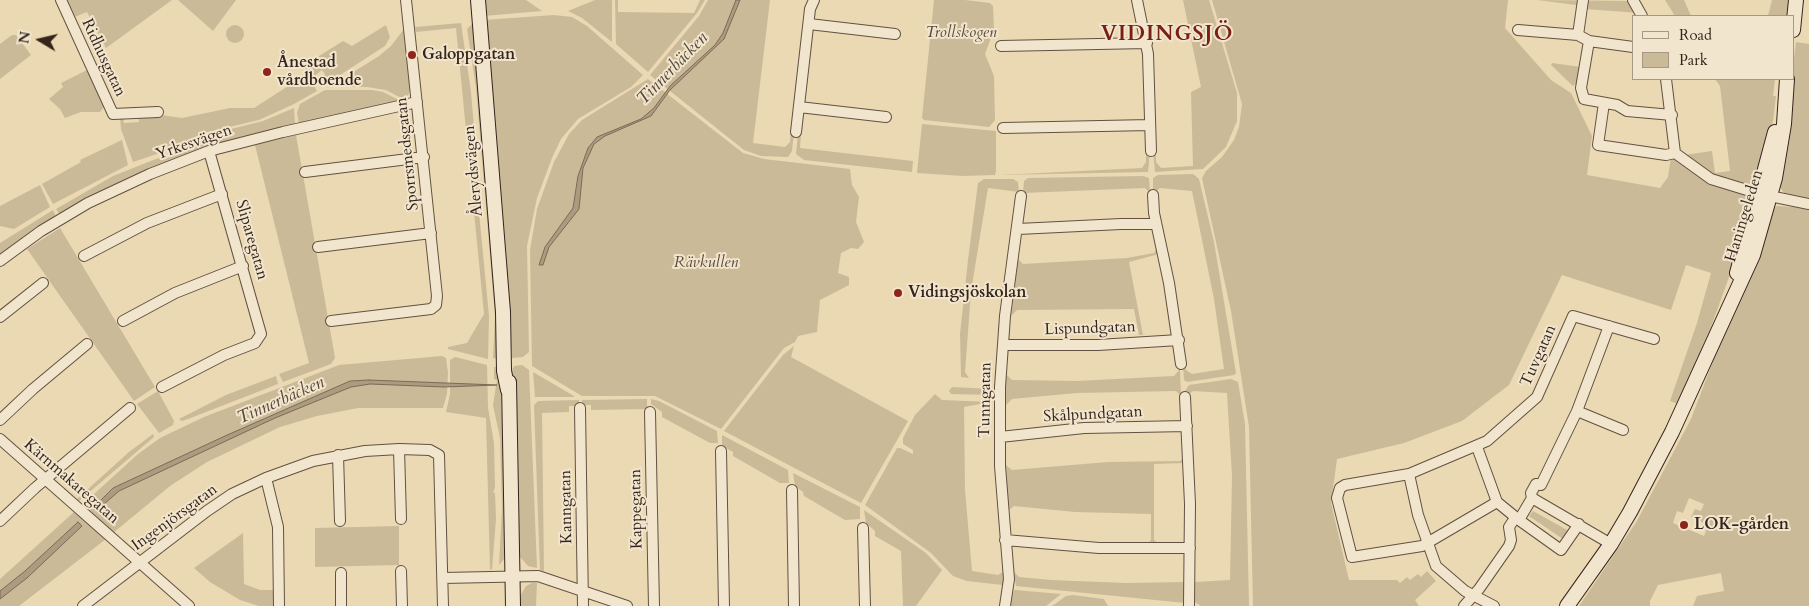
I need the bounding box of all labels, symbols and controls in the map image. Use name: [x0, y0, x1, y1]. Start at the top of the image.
north arrow: [15, 15, 65, 65]
legend: [1632, 15, 1794, 80]
street label: Ridhusgatan: [77, 16, 129, 100]
district label: VIDINGSJÖ: [1100, 22, 1234, 48]
park label: Trollskogen: [925, 23, 997, 43]
text: Road: [1679, 25, 1712, 45]
water label: Tinnerbäcken: [633, 28, 713, 110]
text: N: [14, 30, 35, 45]
place label: Galoppgatan: [422, 45, 515, 65]
marker: Galoppgatan: [406, 49, 418, 61]
text: Park: [1679, 50, 1708, 70]
place label: Ånestad vårdboende: [277, 53, 362, 91]
marker: Ånestad vårdboende: [261, 66, 273, 78]
street label: Sporrsmedsgatan: [393, 96, 423, 212]
street label: Yrkesvägen: [153, 121, 235, 165]
street label: Ålerydsvägen: [460, 125, 488, 217]
street label: Haningeleden: [1722, 168, 1768, 264]
street label: Sliparegatan: [230, 198, 272, 282]
park label: Rävkullen: [674, 253, 738, 273]
place label: Vidingsjöskolan: [908, 283, 1027, 303]
marker: Vidingsjöskolan: [892, 287, 904, 299]
street label: Lispundgatan: [1044, 318, 1136, 340]
street label: Tuvgatan: [1517, 322, 1561, 390]
street label: Tunngatan: [976, 362, 996, 438]
water label: Tinnerbäcken: [234, 372, 328, 430]
street label: Skålpundgatan: [1043, 403, 1143, 427]
street label: Kärnmakaregatan: [19, 435, 123, 529]
street label: Kappegatan: [627, 469, 647, 549]
street label: Kanngatan: [557, 470, 577, 544]
street label: Ingenjörsgatan: [128, 480, 222, 556]
place label: LOK-gården: [1694, 515, 1789, 535]
marker: LOK-gården: [1678, 519, 1690, 531]

